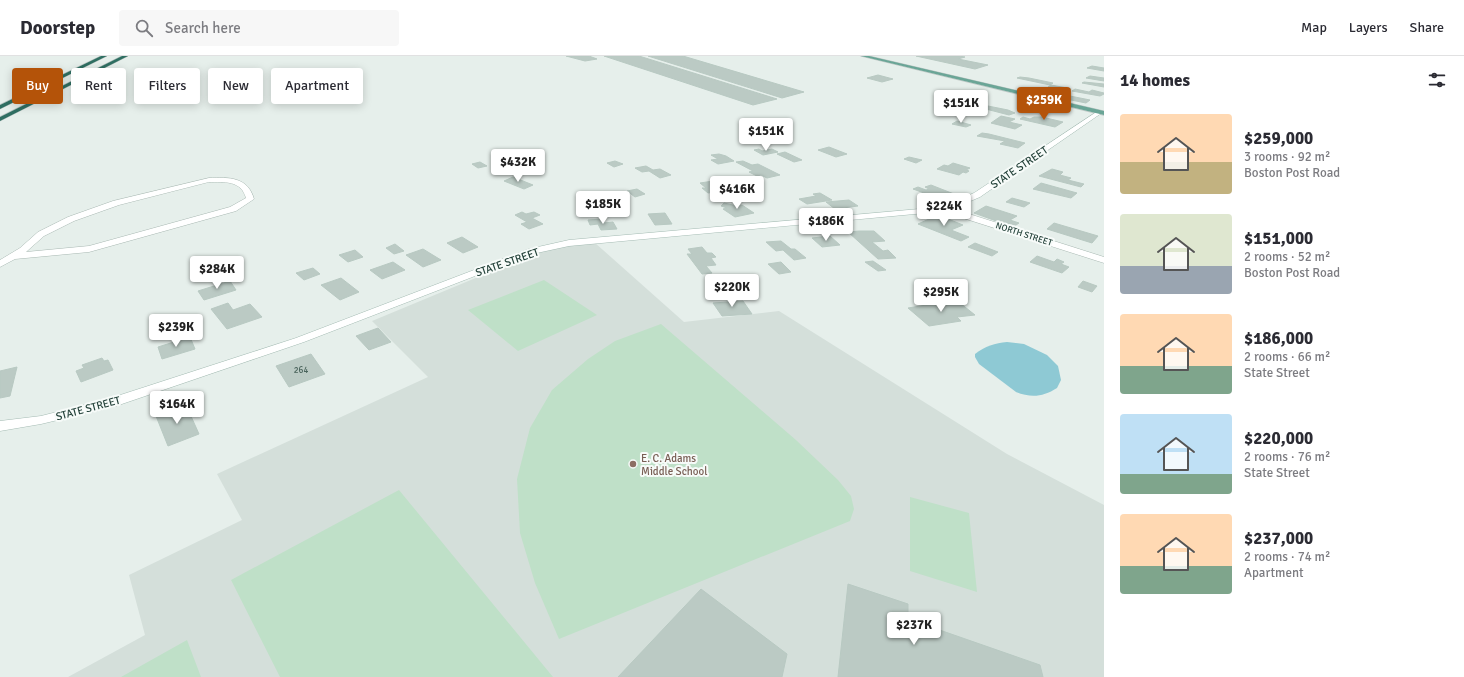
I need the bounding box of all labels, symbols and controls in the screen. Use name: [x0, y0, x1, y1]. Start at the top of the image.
search box: [119, 10, 399, 46]
text: Doorstep: [20, 16, 95, 40]
icon: search: [133, 17, 155, 39]
text: Search here: [165, 19, 241, 37]
text: Map: [1301, 19, 1327, 36]
text: Layers: [1349, 19, 1388, 36]
text: Share: [1410, 19, 1444, 36]
chip: Buy: [12, 68, 63, 104]
chip: Rent: [71, 68, 126, 104]
chip: Filters: [134, 68, 200, 104]
chip: New: [208, 68, 263, 104]
chip: Apartment: [271, 68, 363, 104]
icon: filters: [1426, 69, 1448, 91]
text: 14 homes: [1120, 70, 1190, 91]
pin: $259K: [1016, 87, 1072, 121]
pin: $151K: [933, 90, 989, 124]
text: $259K: [1026, 92, 1062, 108]
text: $151K: [943, 95, 979, 111]
pin: $151K: [738, 118, 794, 152]
text: $151K: [748, 123, 784, 139]
text: $259,000: [1244, 128, 1313, 149]
icon: home: [1152, 130, 1200, 178]
street label: STATE STREET: [988, 143, 1051, 191]
pin: $432K: [490, 149, 546, 183]
text: 3 rooms · 92 m²: [1244, 149, 1330, 165]
text: $432K: [500, 154, 536, 170]
text: Boston Post Road: [1244, 165, 1340, 181]
pin: $416K: [709, 176, 765, 210]
text: $416K: [719, 181, 755, 197]
pin: $185K: [575, 191, 631, 225]
pin: $224K: [916, 193, 972, 227]
text: $185K: [585, 196, 621, 212]
text: $224K: [926, 198, 962, 214]
pin: $186K: [798, 208, 854, 242]
text: $186K: [808, 213, 844, 229]
street label: NORTH STREET: [994, 220, 1054, 249]
text: $151,000: [1244, 228, 1313, 249]
icon: home: [1152, 230, 1200, 278]
street label: STATE STREET: [474, 245, 541, 279]
text: 2 rooms · 52 m²: [1244, 249, 1330, 265]
pin: $284K: [189, 256, 245, 290]
text: $284K: [199, 261, 235, 277]
text: Boston Post Road: [1244, 265, 1340, 281]
pin: $220K: [704, 274, 760, 308]
text: $220K: [714, 279, 750, 295]
pin: $295K: [913, 279, 969, 313]
text: $295K: [923, 284, 959, 300]
pin: $239K: [148, 314, 204, 348]
text: $239K: [158, 319, 194, 335]
text: $186,000: [1244, 328, 1313, 349]
icon: home: [1152, 330, 1200, 378]
text: 2 rooms · 66 m²: [1244, 349, 1330, 365]
house number: 264: [294, 365, 308, 376]
text: State Street: [1244, 365, 1310, 381]
pin: $164K: [149, 391, 205, 425]
street label: STATE STREET: [54, 393, 122, 423]
text: $164K: [159, 396, 195, 412]
text: $220,000: [1244, 428, 1313, 449]
icon: home: [1152, 430, 1200, 478]
text: 2 rooms · 76 m²: [1244, 449, 1330, 465]
place label: E. C. Adams Middle School: [641, 452, 708, 478]
marker: E. C. Adams Middle School: [628, 459, 638, 469]
text: State Street: [1244, 465, 1310, 481]
text: $237,000: [1244, 528, 1313, 549]
icon: home: [1152, 530, 1200, 578]
text: 2 rooms · 74 m²: [1244, 549, 1330, 565]
text: Apartment: [1244, 565, 1304, 581]
pin: $237K: [886, 612, 942, 646]
text: $237K: [896, 617, 932, 633]

